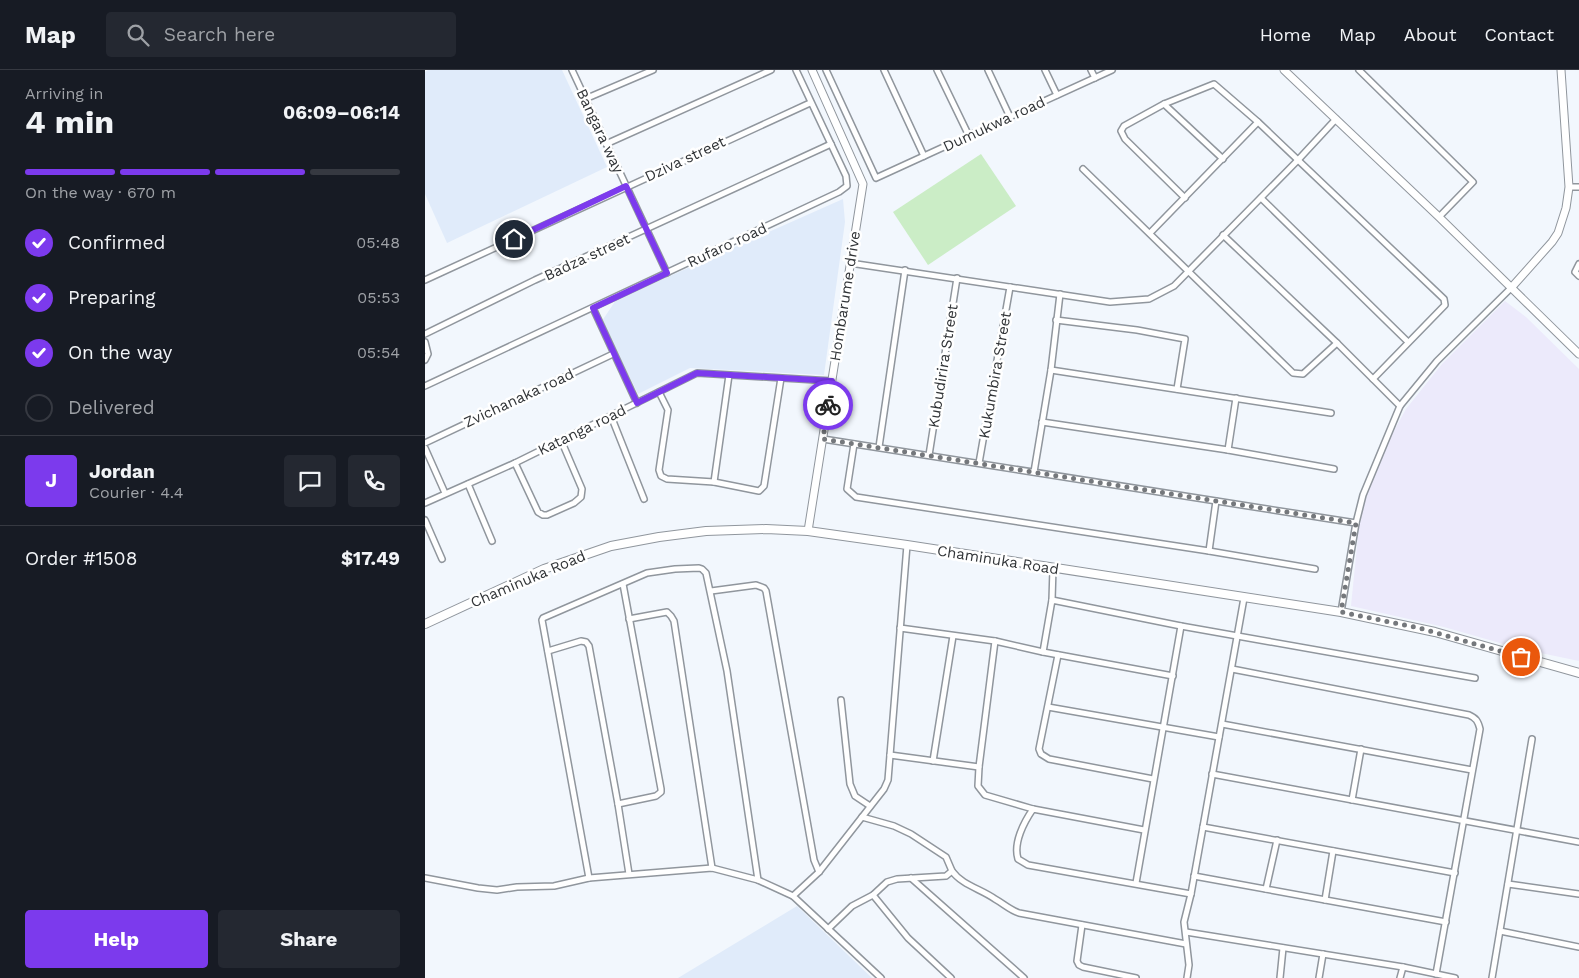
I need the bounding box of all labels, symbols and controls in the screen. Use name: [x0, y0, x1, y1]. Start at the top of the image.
search box: [106, 12, 456, 57]
text: Map: [25, 21, 76, 49]
icon: search: [124, 21, 152, 49]
text: Search here: [164, 23, 275, 46]
text: Home: [1260, 24, 1311, 45]
text: Map: [1339, 24, 1376, 45]
text: About: [1404, 24, 1456, 45]
text: Contact: [1484, 24, 1554, 45]
text: Arriving in: [25, 84, 103, 103]
street label: Bangara way: [573, 86, 628, 176]
street label: Dumukwa road: [940, 92, 1048, 156]
text: 06:09–06:14: [283, 101, 400, 124]
text: 4 min: [25, 103, 114, 141]
street label: Dziva street: [642, 132, 729, 186]
text: On the way · 670 m: [25, 183, 176, 202]
pin: [493, 218, 535, 260]
street label: Rufaro road: [684, 219, 770, 271]
icon: home: [500, 225, 528, 253]
icon: check: [25, 229, 53, 257]
street label: Badza street: [541, 229, 633, 285]
street label: Hombarume drive: [826, 230, 864, 362]
text: Confirmed: [68, 231, 165, 254]
text: 05:48: [356, 233, 400, 252]
icon: check: [25, 284, 53, 312]
text: Preparing: [68, 286, 155, 309]
text: 05:53: [357, 288, 400, 307]
street label: Kubudirira Street: [924, 302, 962, 429]
street label: Kukumbira Street: [975, 309, 1015, 440]
icon: check: [25, 339, 53, 367]
text: On the way: [68, 341, 172, 364]
text: 05:54: [357, 343, 400, 362]
street label: Zvichanaka road: [461, 365, 577, 431]
courier: [803, 380, 853, 430]
icon: bike: [814, 391, 842, 419]
text: Delivered: [68, 396, 155, 419]
street label: Katanga road: [535, 401, 629, 459]
button: chat: [284, 455, 336, 507]
button: phone: [348, 455, 400, 507]
text: Jordan: [89, 460, 155, 483]
text: J: [45, 469, 57, 492]
text: Courier · 4.4: [89, 483, 184, 502]
street label: Chaminuka Road: [936, 541, 1060, 579]
text: Order #1508: [25, 547, 137, 570]
text: $17.49: [341, 547, 400, 570]
street label: Chaminuka Road: [468, 547, 588, 611]
pin: [1500, 636, 1542, 678]
icon: bag: [1507, 643, 1535, 671]
button: Help: [25, 910, 208, 968]
button: Share: [218, 910, 400, 968]

